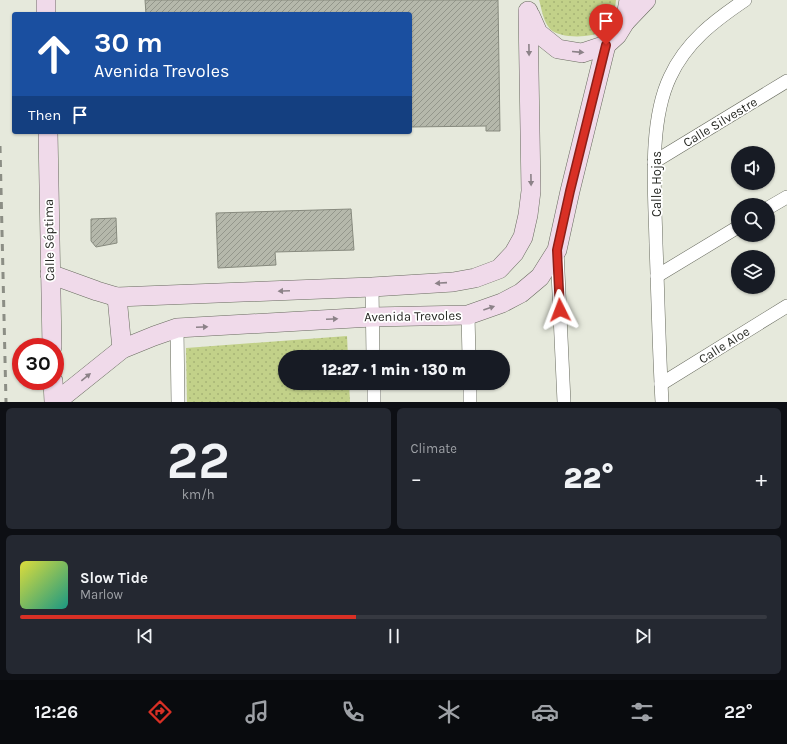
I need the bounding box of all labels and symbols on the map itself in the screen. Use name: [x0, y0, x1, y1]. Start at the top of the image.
pin: [589, 4, 623, 45]
one-way arrow: [525, 44, 532, 56]
one-way arrow: [571, 48, 584, 55]
street label: Calle Silvestre: [680, 94, 760, 150]
street label: Calle Hojas: [649, 151, 664, 217]
one-way arrow: [528, 174, 534, 187]
street label: Calle Séptima: [41, 199, 57, 281]
one-way arrow: [435, 279, 447, 286]
one-way arrow: [278, 287, 290, 294]
position arrow: [539, 289, 581, 331]
one-way arrow: [483, 304, 495, 310]
street label: Avenida Trevoles: [364, 308, 462, 324]
one-way arrow: [326, 316, 339, 322]
one-way arrow: [196, 323, 209, 330]
street label: Calle Aloe: [696, 323, 752, 366]
speed limit sign: 30: [12, 338, 64, 390]
one-way arrow: [81, 373, 92, 382]

